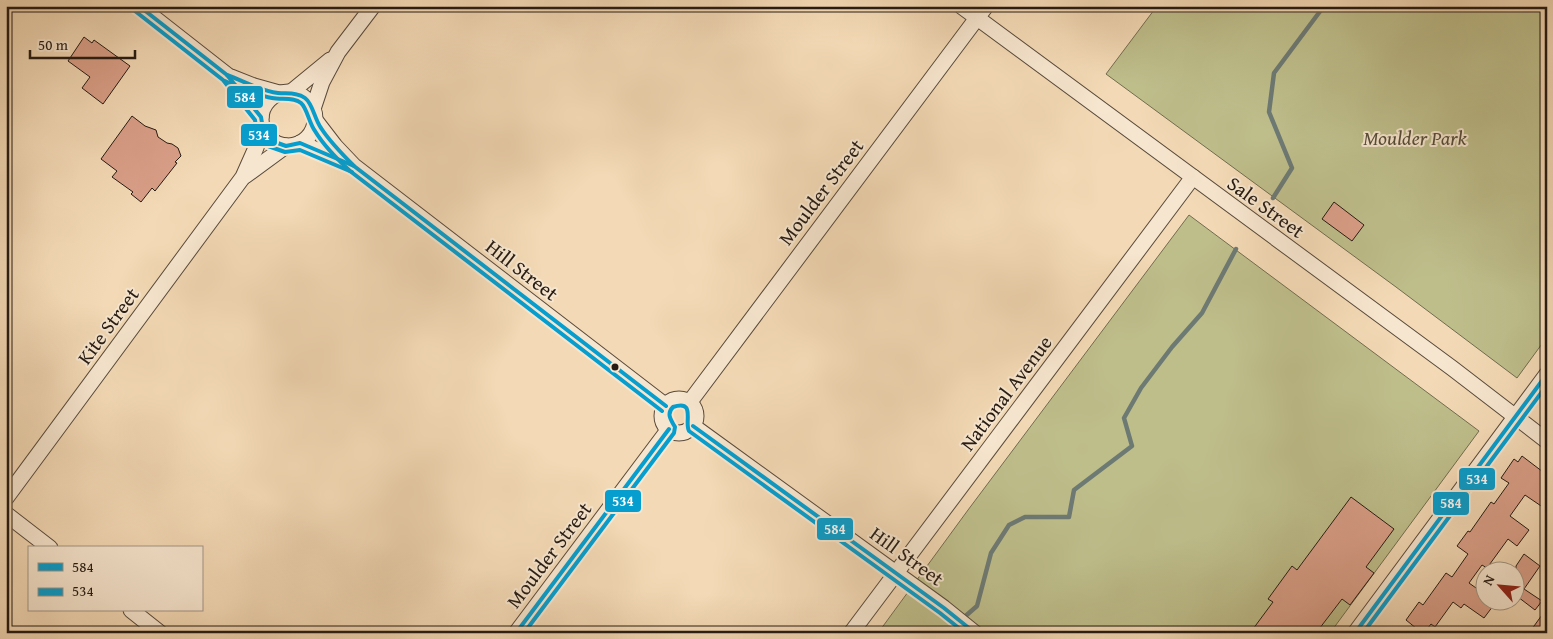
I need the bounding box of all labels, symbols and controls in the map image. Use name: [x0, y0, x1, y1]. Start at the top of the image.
scale bar: [30, 28, 135, 60]
text: 50 m: [38, 34, 69, 55]
line badge: 584: [226, 85, 264, 109]
text: 584: [234, 87, 256, 107]
line badge: 534: [240, 123, 278, 147]
park label: Moulder Park: [1363, 123, 1468, 152]
text: 534: [248, 125, 270, 145]
street label: Moulder Street: [771, 133, 870, 251]
street label: Sale Street: [1222, 169, 1311, 245]
street label: Hill Street: [480, 232, 565, 307]
street label: Kite Street: [70, 281, 145, 370]
street label: National Avenue: [953, 329, 1059, 456]
unlabelled marker: [610, 362, 620, 372]
line badge: 534: [1458, 467, 1496, 491]
text: 534: [1466, 469, 1488, 489]
line badge: 534: [604, 489, 642, 513]
text: 534: [612, 491, 634, 511]
line badge: 584: [1432, 491, 1470, 516]
text: 584: [1440, 493, 1462, 513]
street label: Moulder Street: [499, 496, 598, 614]
line badge: 584: [816, 517, 854, 541]
text: 584: [824, 519, 846, 539]
street label: Hill Street: [864, 519, 950, 592]
legend: [28, 546, 202, 612]
text: 584: [72, 556, 94, 577]
north arrow: [1476, 562, 1526, 612]
text: N: [1477, 571, 1500, 589]
text: 534: [72, 580, 94, 601]

